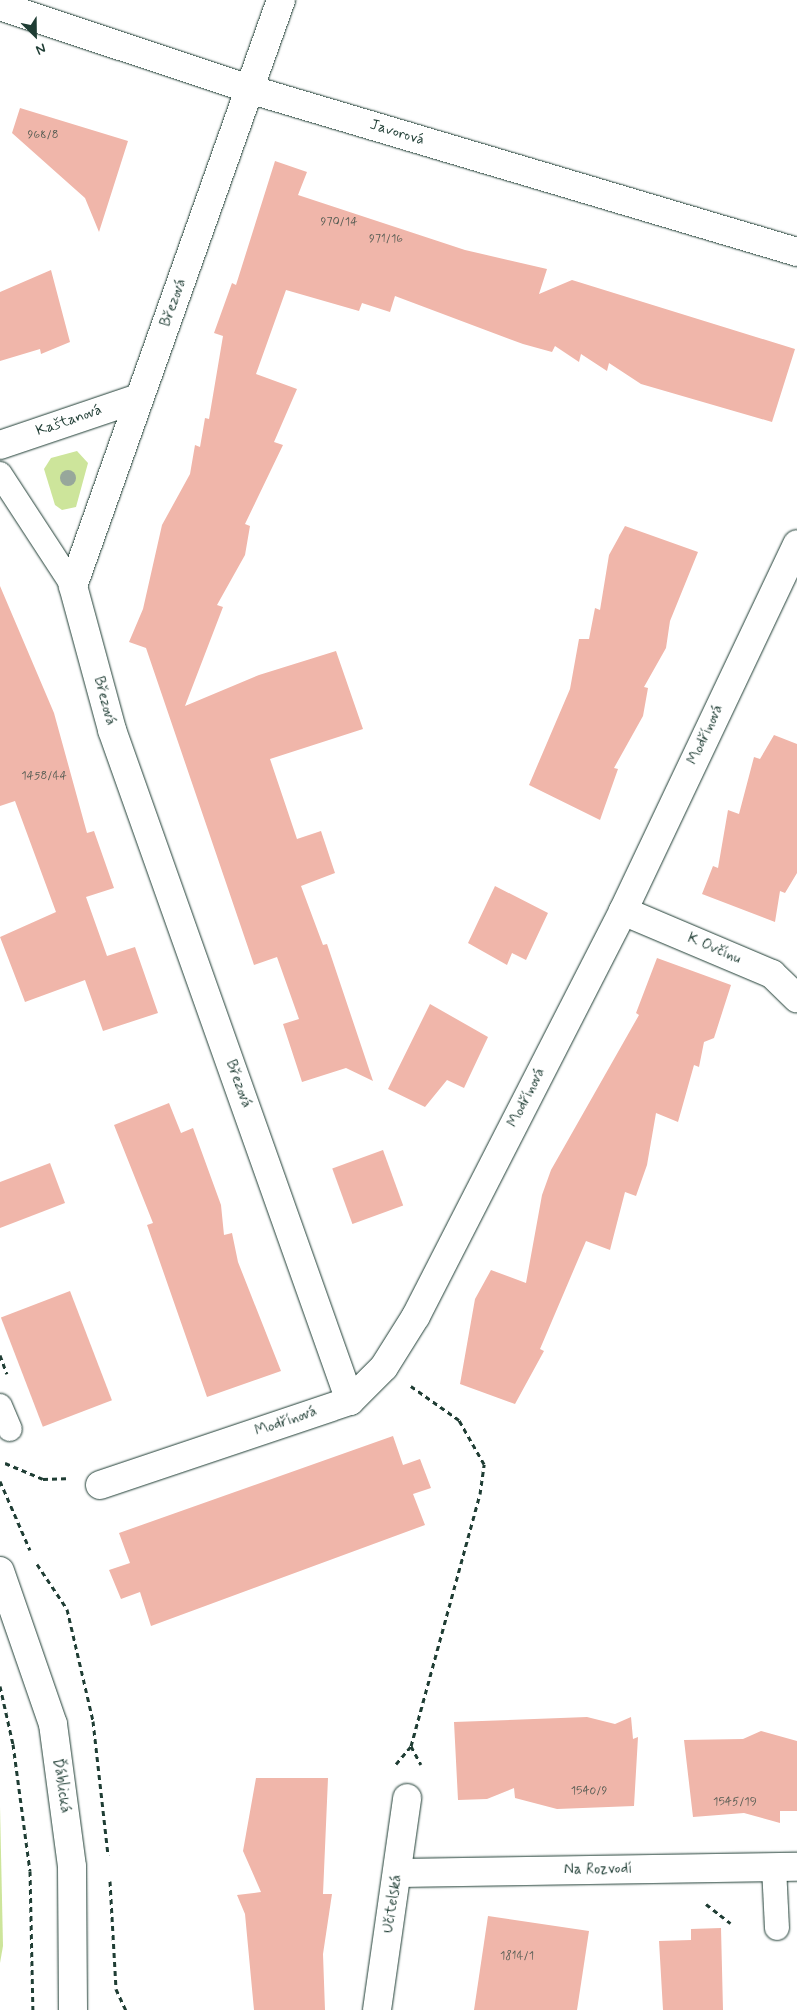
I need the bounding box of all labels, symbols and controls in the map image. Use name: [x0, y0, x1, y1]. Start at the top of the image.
north arrow: [10, 10, 60, 60]
text: N: [33, 39, 49, 59]
street label: Javorová: [368, 116, 426, 150]
house number: 968/8: [27, 129, 59, 143]
house number: 970/14: [320, 216, 358, 230]
house number: 971/16: [369, 233, 403, 247]
street label: Březová: [157, 277, 191, 329]
street label: Kaštanová: [34, 401, 104, 441]
street label: Březová: [89, 675, 119, 727]
street label: Modřínová: [684, 702, 728, 768]
house number: 1458/44: [21, 770, 67, 784]
street label: K Ovčínu: [685, 930, 743, 968]
street label: Březová: [221, 1058, 255, 1110]
street label: Modřínová: [504, 1065, 550, 1131]
street label: Modřínová: [253, 1403, 319, 1441]
street label: Ďáblická: [48, 1758, 74, 1814]
house number: 1540/9: [571, 1785, 607, 1799]
house number: 1545/19: [713, 1796, 757, 1810]
street label: Na Rozvodí: [564, 1860, 632, 1880]
street label: Učitelská: [379, 1873, 407, 1935]
house number: 1814/1: [500, 1950, 534, 1964]

